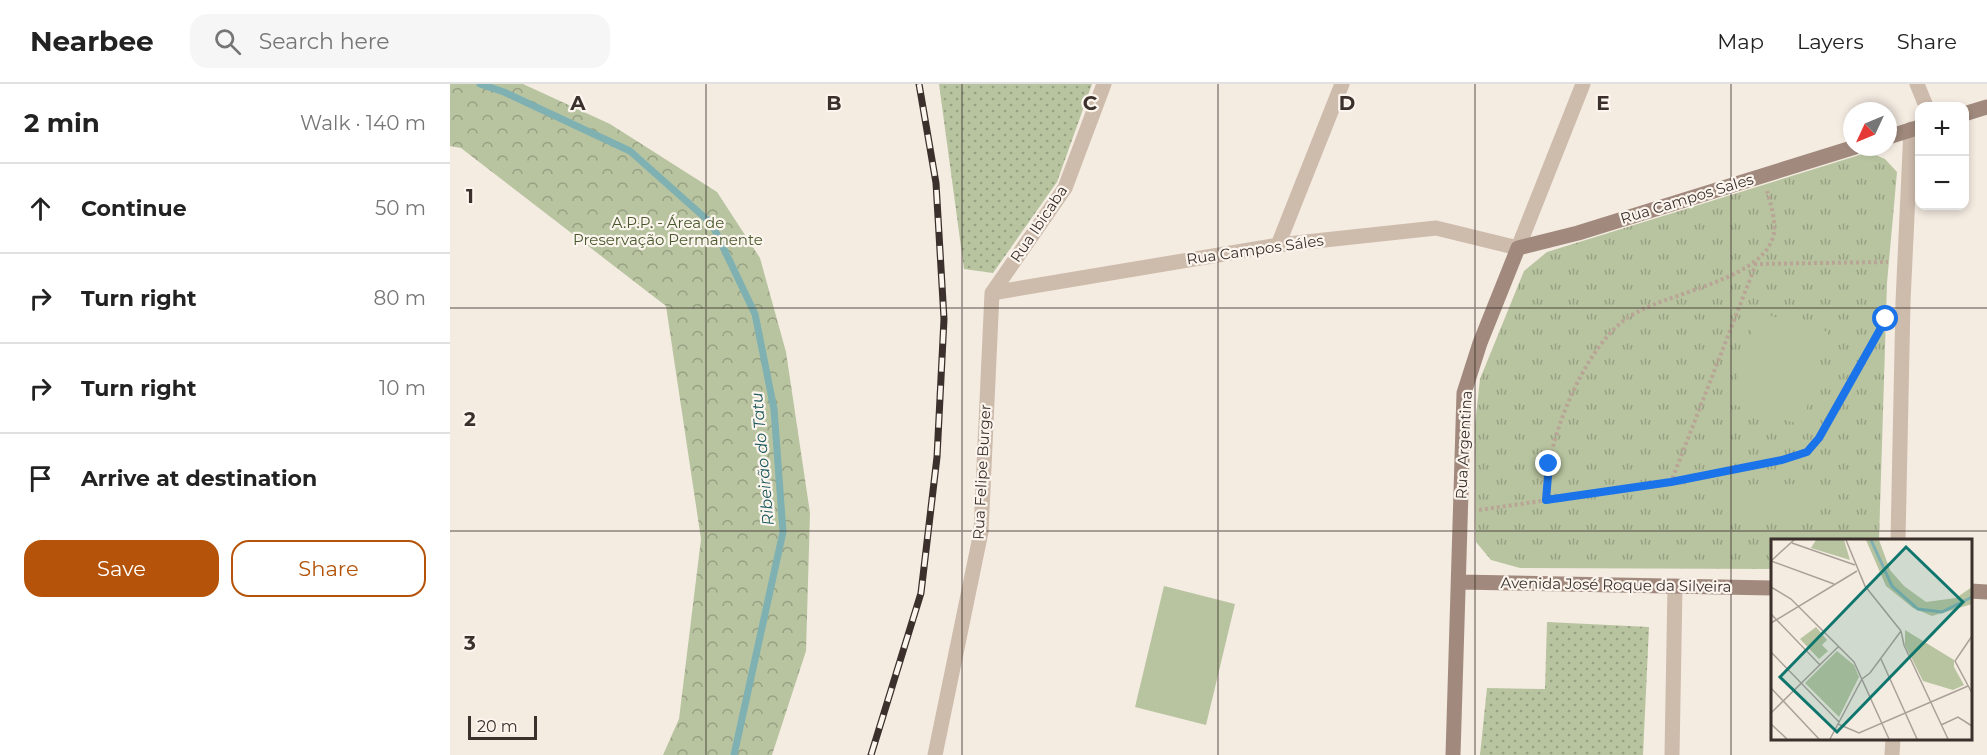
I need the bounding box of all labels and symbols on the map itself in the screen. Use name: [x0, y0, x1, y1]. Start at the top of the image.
text: A: [569, 91, 586, 115]
text: B: [826, 91, 842, 115]
text: C: [1083, 91, 1098, 115]
text: D: [1339, 91, 1355, 115]
text: E: [1596, 91, 1610, 115]
north arrow: [1843, 102, 1897, 156]
street label: Rua Campos Sales: [1618, 169, 1756, 228]
street label: Rua Ibicaba: [1006, 182, 1071, 266]
text: 1: [466, 184, 474, 208]
park label: A.P.P. - Área de Preservação Permanente: [573, 213, 763, 249]
street label: Rua Campos Sáles: [1185, 230, 1325, 269]
route start: [1872, 305, 1898, 331]
street label: Rua Argentina: [1451, 390, 1476, 500]
water label: Ribeirão do Tatu: [747, 391, 778, 526]
street label: Rua Felipe Burger: [968, 404, 995, 540]
text: 2: [464, 407, 476, 431]
route end: [1535, 450, 1561, 476]
inset map: [1771, 539, 1972, 740]
street label: Avenida José Roque da Silveira: [1501, 573, 1732, 596]
text: 3: [463, 631, 476, 655]
scale bar: [468, 713, 537, 740]

